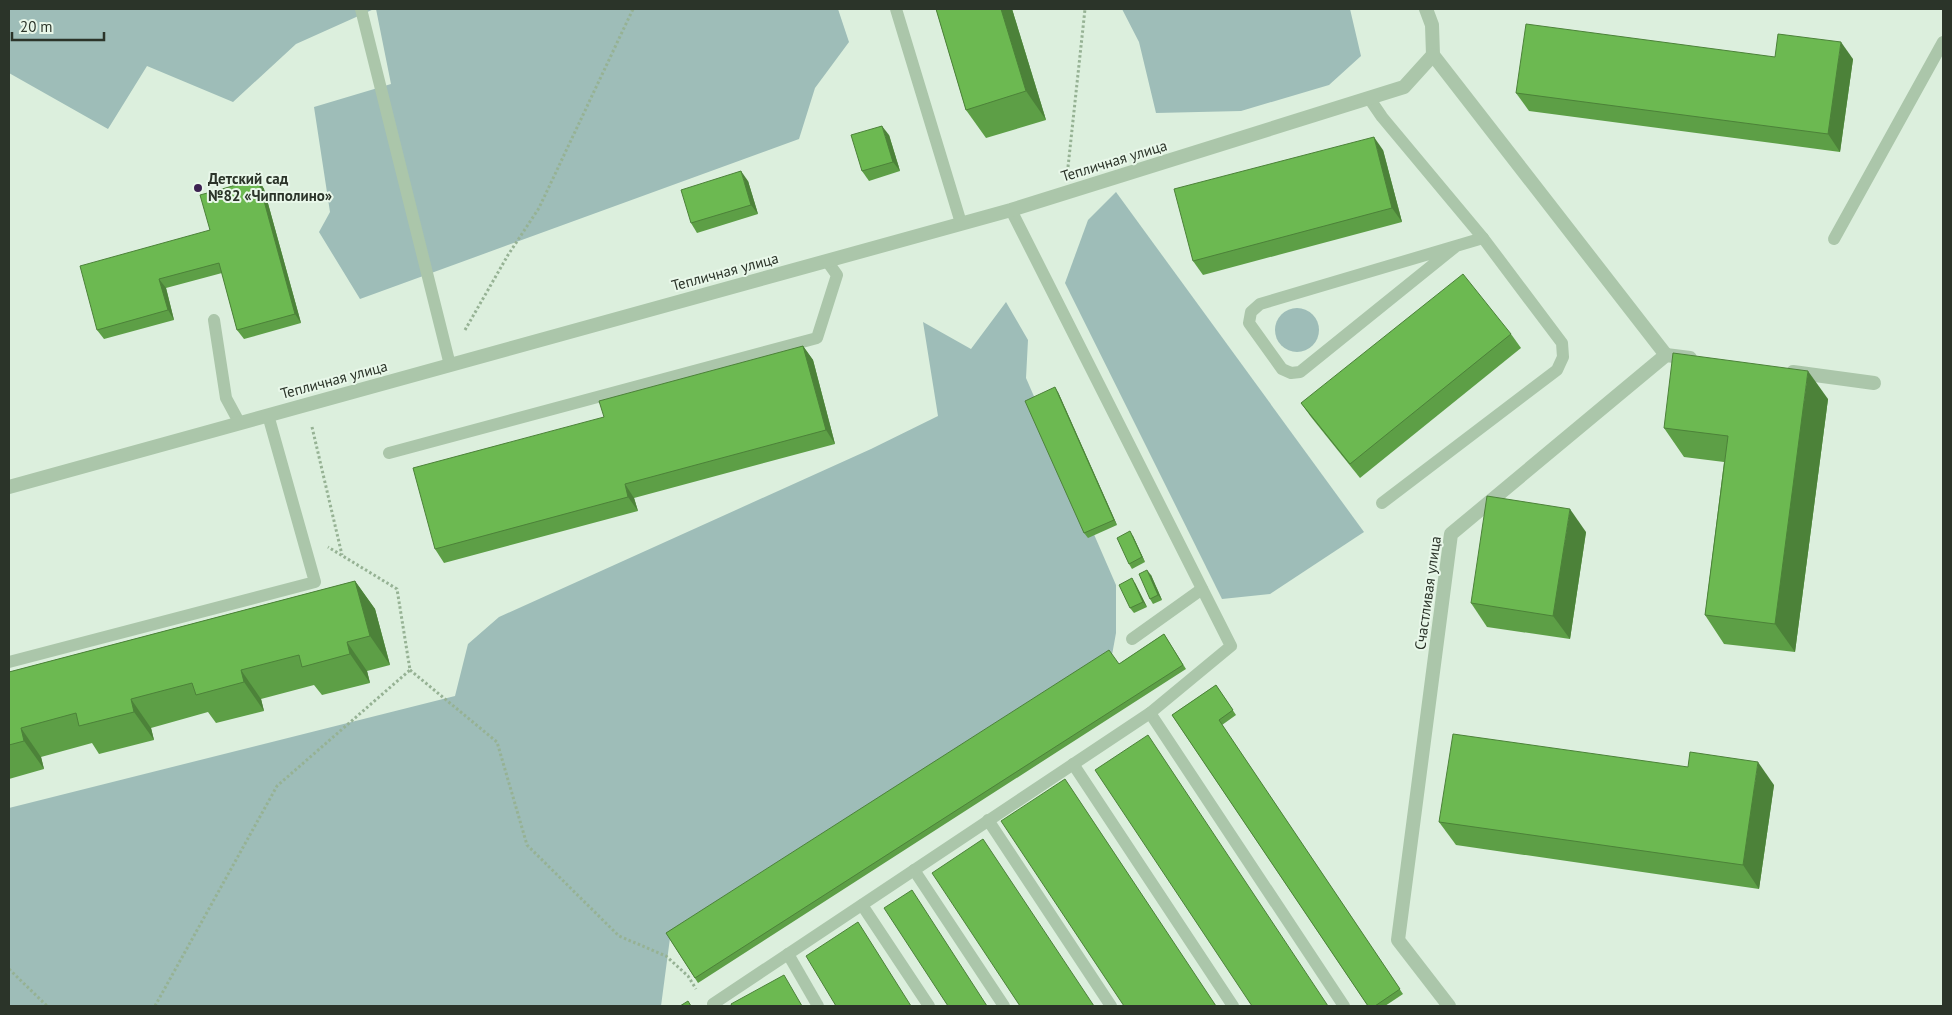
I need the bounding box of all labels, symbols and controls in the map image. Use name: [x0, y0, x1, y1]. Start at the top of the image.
scale bar: [12, 10, 105, 42]
text: 20 m: [20, 17, 53, 36]
street label: Тепличная улица: [1058, 135, 1169, 186]
place label: Детский сад №82 «Чипполино»: [208, 169, 332, 205]
marker: Детский сад №82 «Чипполино»: [192, 182, 204, 194]
street label: Тепличная улица: [669, 248, 780, 295]
street label: Тепличная улица: [278, 356, 389, 403]
street label: Счастливая улица: [1410, 535, 1445, 651]

